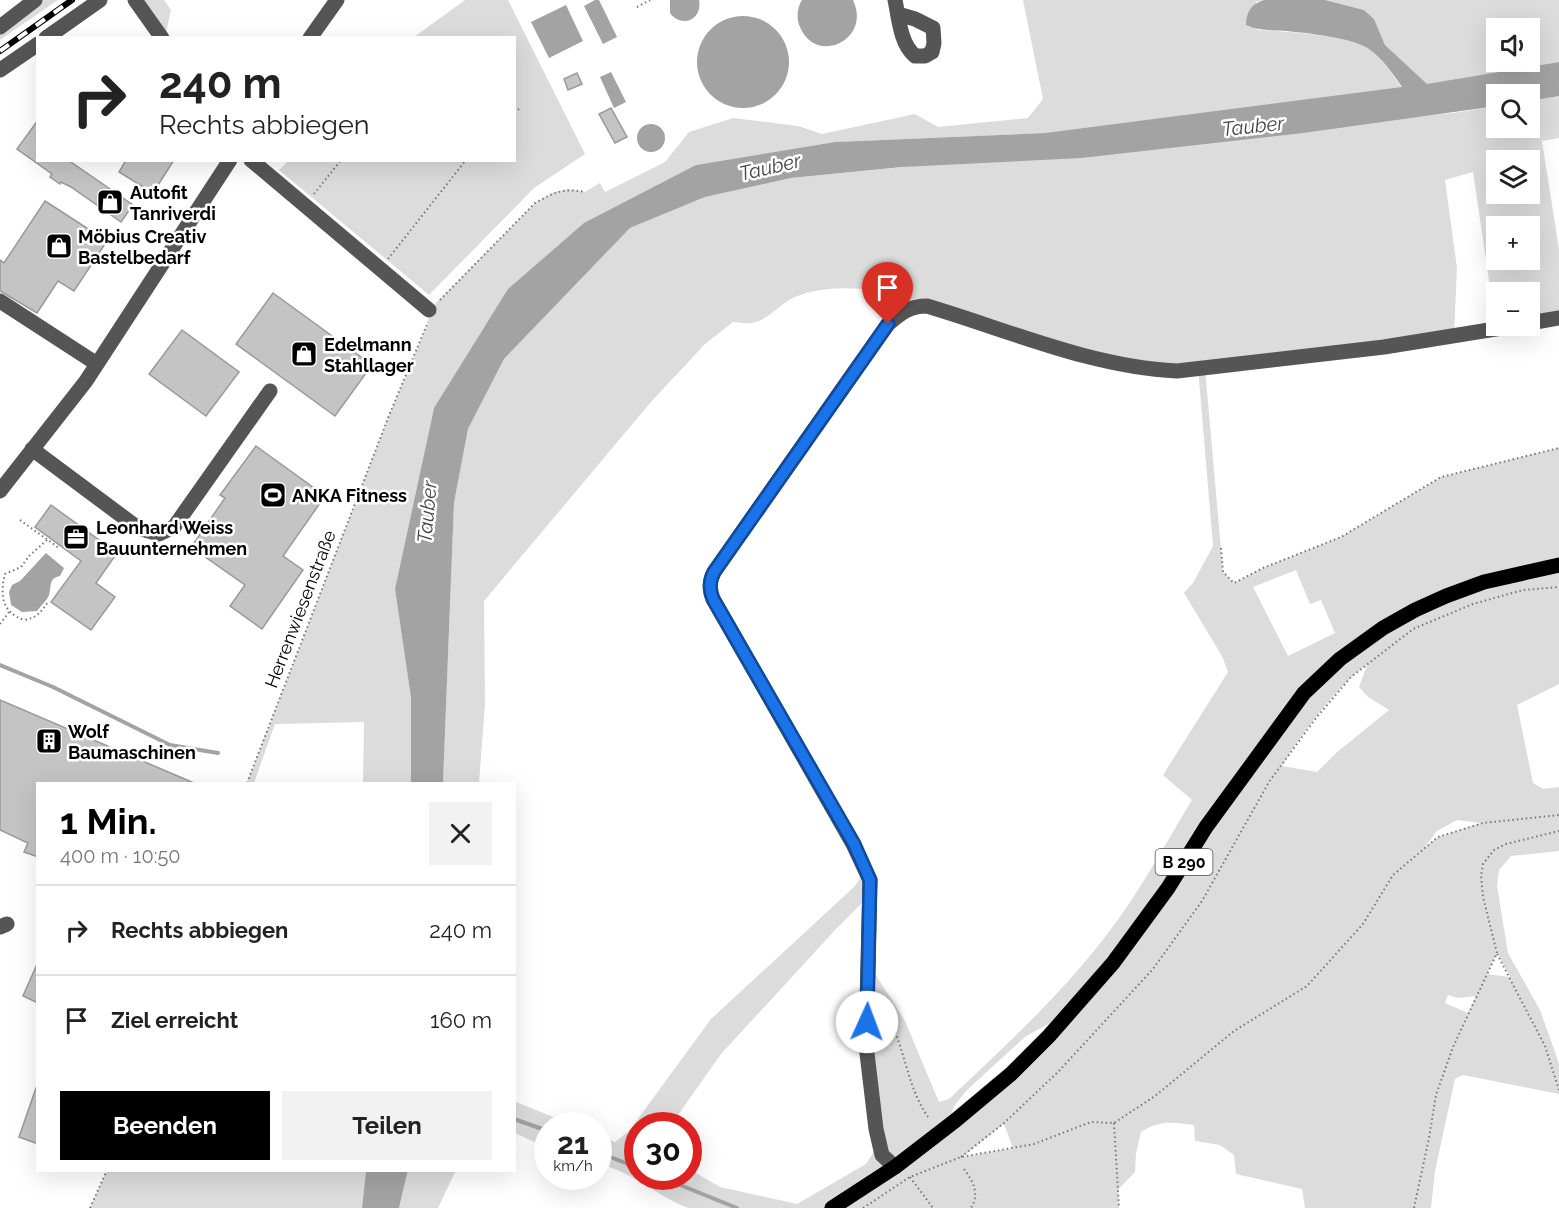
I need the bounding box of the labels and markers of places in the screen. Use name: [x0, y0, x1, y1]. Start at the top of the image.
place label: Autofit Tanriverdi: [130, 182, 216, 224]
shop icon: Autofit Tanriverdi: [95, 187, 125, 217]
place label: Möbius Creativ Bastelbedarf: [78, 226, 206, 268]
shop icon: Möbius Creativ Bastelbedarf: [44, 231, 74, 261]
pin: [862, 262, 913, 324]
place label: Edelmann Stahllager: [324, 334, 414, 376]
shop icon: Edelmann Stahllager: [289, 339, 319, 369]
sports icon: ANKA Fitness: [258, 480, 288, 510]
place label: ANKA Fitness: [292, 485, 407, 506]
place label: Leonhard Weiss Bauunternehmen: [96, 517, 247, 559]
office icon: Leonhard Weiss Bauunternehmen: [61, 522, 91, 552]
place label: Wolf Baumaschinen: [68, 721, 196, 763]
building icon: Wolf Baumaschinen: [34, 726, 64, 756]

